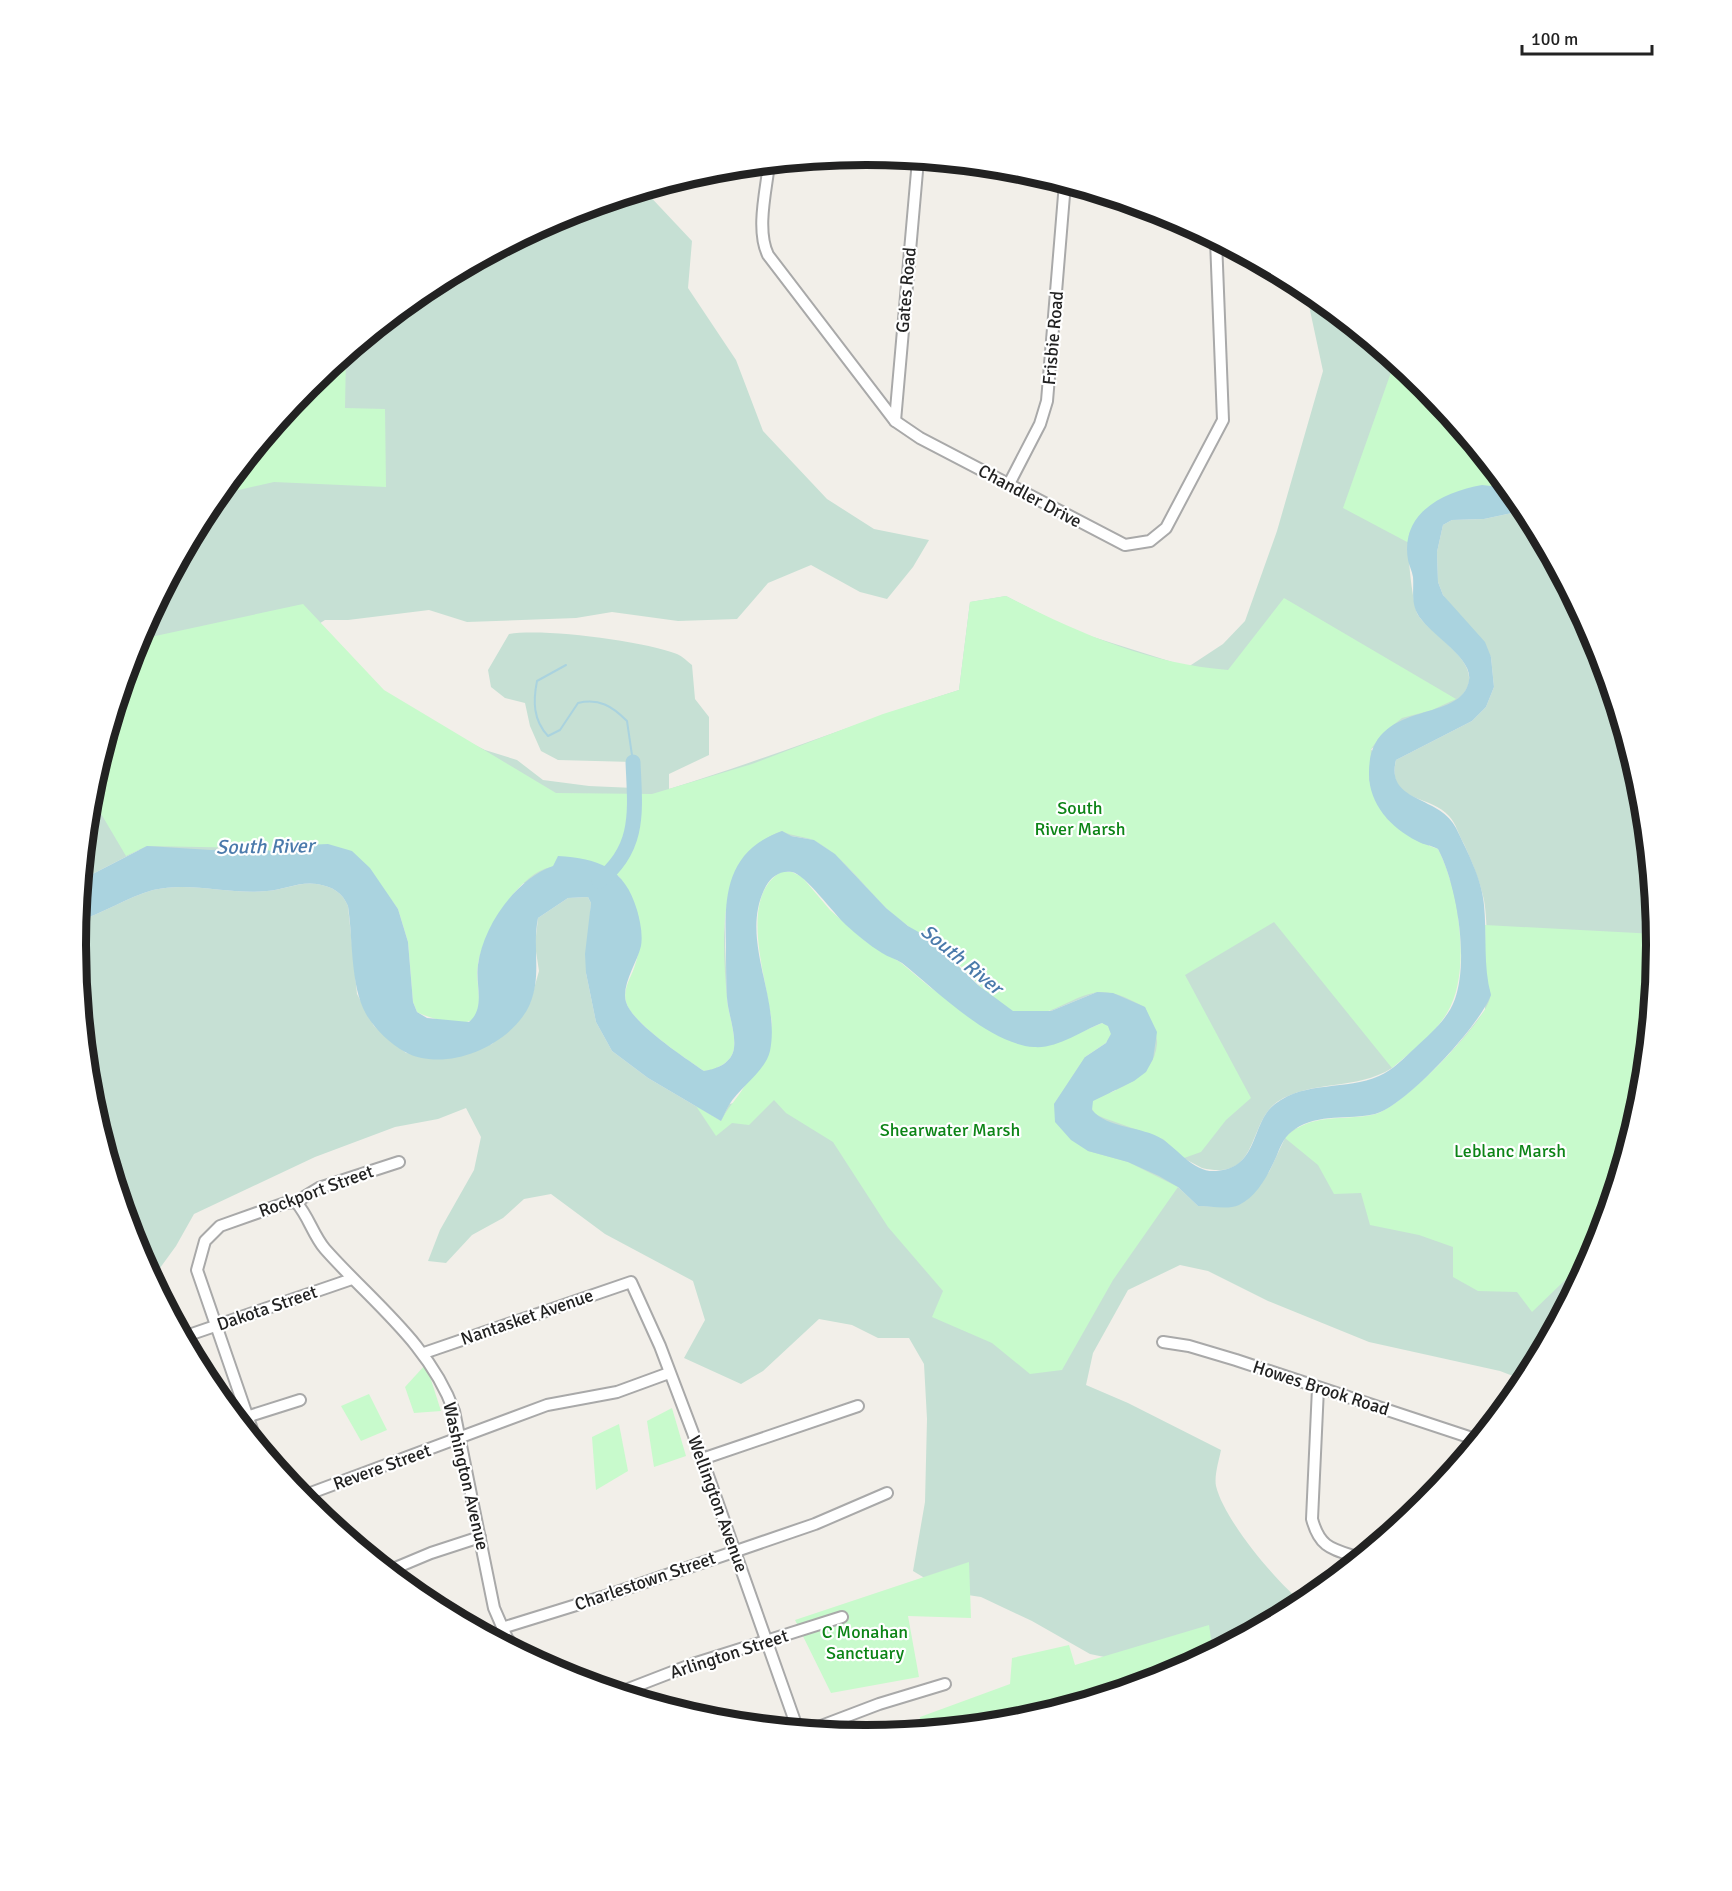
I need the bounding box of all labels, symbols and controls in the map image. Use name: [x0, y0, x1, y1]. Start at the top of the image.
scale bar: [1522, 18, 1652, 56]
text: 100 m: [1531, 28, 1578, 50]
street label: Gates Road: [891, 246, 921, 334]
street label: Frisbie Road: [1038, 290, 1068, 386]
street label: Chandler Drive: [974, 460, 1086, 532]
park label: South River Marsh: [1034, 797, 1126, 840]
water label: South River: [216, 833, 317, 860]
water label: South River: [916, 919, 1010, 1002]
park label: Shearwater Marsh: [880, 1119, 1020, 1141]
park label: Leblanc Marsh: [1454, 1140, 1566, 1162]
street label: Rockport Street: [256, 1160, 376, 1222]
street label: Dakota Street: [214, 1281, 320, 1335]
street label: Nantasket Avenue: [458, 1284, 596, 1350]
street label: Howes Brook Road: [1250, 1356, 1392, 1420]
street label: Washington Avenue: [438, 1400, 494, 1552]
street label: Wellington Avenue: [683, 1433, 753, 1575]
street label: Revere Street: [330, 1439, 434, 1495]
street label: Charlestown Street: [572, 1547, 718, 1615]
park label: C Monahan Sanctuary: [822, 1621, 908, 1664]
street label: Arlington Street: [667, 1625, 791, 1683]

